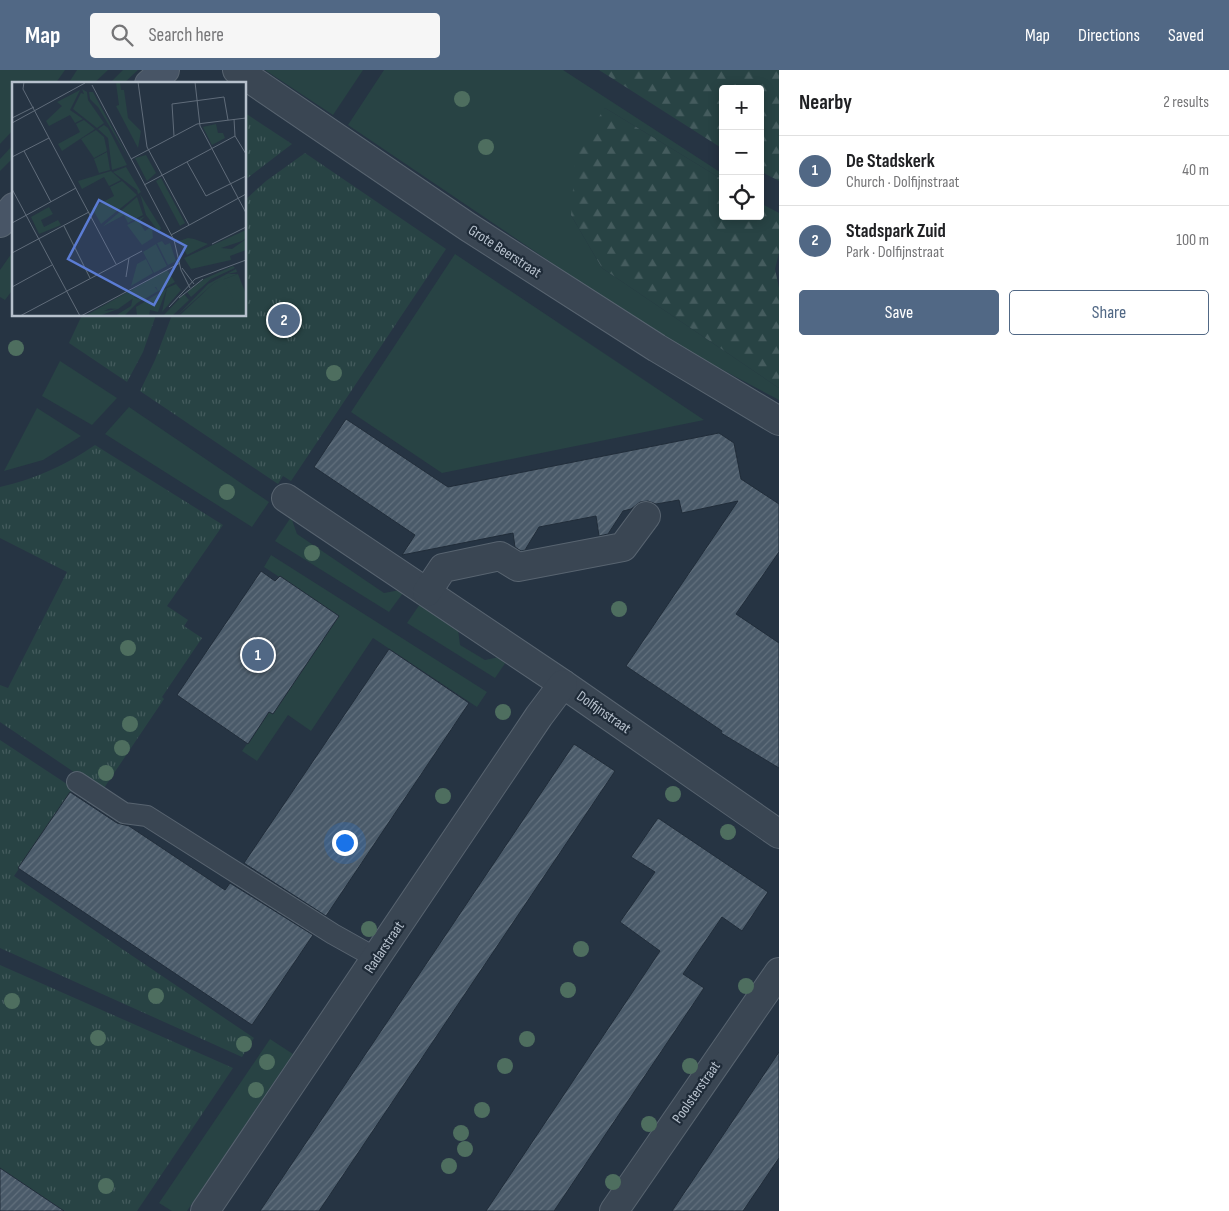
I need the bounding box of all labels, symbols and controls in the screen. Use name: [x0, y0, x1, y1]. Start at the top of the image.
search box: [90, 13, 440, 58]
text: Map: [25, 21, 60, 50]
icon: search: [108, 21, 136, 49]
text: Search here: [148, 24, 224, 47]
text: Map: [1025, 25, 1050, 46]
text: Directions: [1078, 25, 1140, 46]
text: Saved: [1168, 25, 1204, 46]
inset map: [12, 82, 246, 316]
map controls: [719, 85, 764, 220]
button: +: [719, 85, 764, 130]
text: Nearby: [799, 90, 852, 115]
text: 2 results: [1163, 93, 1209, 112]
button: −: [719, 130, 764, 175]
text: De Stadskerk: [846, 150, 935, 173]
text: 1: [812, 161, 818, 180]
text: 40 m: [1182, 161, 1209, 180]
text: Church · Dolfijnstraat: [846, 173, 960, 192]
button: locate: [719, 175, 764, 220]
text: Stadspark Zuid: [846, 220, 946, 243]
street label: Grote Beerstraat: [464, 221, 545, 282]
text: 2: [811, 231, 819, 250]
text: 100 m: [1176, 231, 1209, 250]
text: Park · Dolfijnstraat: [846, 243, 944, 262]
button: Save: [799, 290, 999, 335]
button: Share: [1009, 290, 1209, 335]
pin: 2: [268, 301, 300, 339]
pin: 1: [242, 636, 274, 674]
street label: Dolfijnstraat: [573, 687, 635, 738]
your location: [332, 830, 358, 856]
street label: Radarstraat: [360, 917, 409, 977]
street label: Poolsterstraat: [668, 1057, 725, 1127]

